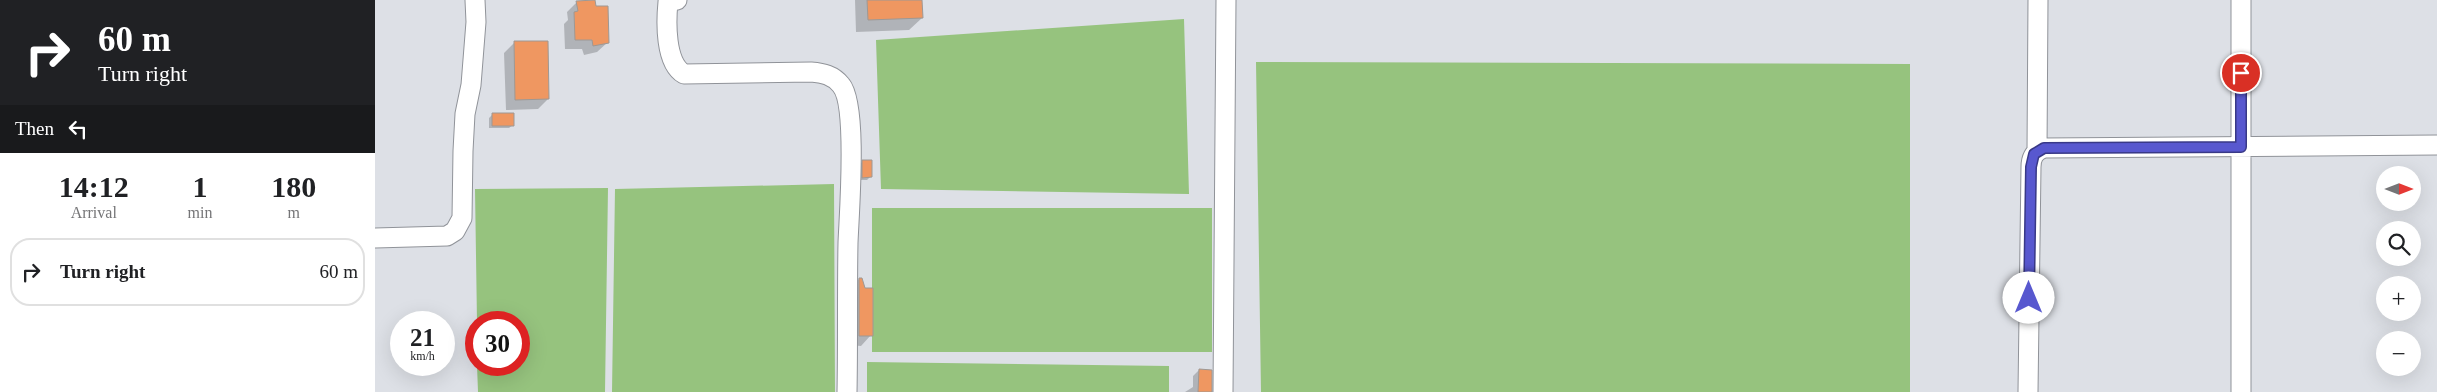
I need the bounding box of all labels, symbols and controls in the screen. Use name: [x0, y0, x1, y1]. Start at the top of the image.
icon: right: [15, 20, 80, 85]
text: 60 m: [98, 20, 171, 59]
pin: [2220, 52, 2262, 94]
icon: arrive: [2227, 59, 2255, 87]
text: Turn right: [98, 61, 187, 86]
icon: left: [64, 115, 92, 143]
text: Then: [15, 118, 54, 139]
north arrow: [2376, 166, 2421, 211]
map controls: [2376, 166, 2421, 376]
text: 14:12: [59, 170, 129, 203]
text: 1: [192, 170, 207, 203]
text: 180: [271, 170, 316, 203]
text: Arrival: [71, 204, 117, 221]
text: min: [188, 204, 212, 221]
text: m: [287, 204, 300, 221]
button: search: [2376, 221, 2421, 266]
icon: right: [17, 258, 45, 286]
text: Turn right: [60, 261, 145, 282]
text: 60 m: [319, 261, 358, 282]
position arrow: [2002, 271, 2054, 323]
button: +: [2376, 276, 2421, 321]
speed limit sign: 30: [465, 311, 530, 376]
text: 21: [410, 324, 435, 351]
button: −: [2376, 331, 2421, 376]
text: km/h: [410, 349, 435, 363]

